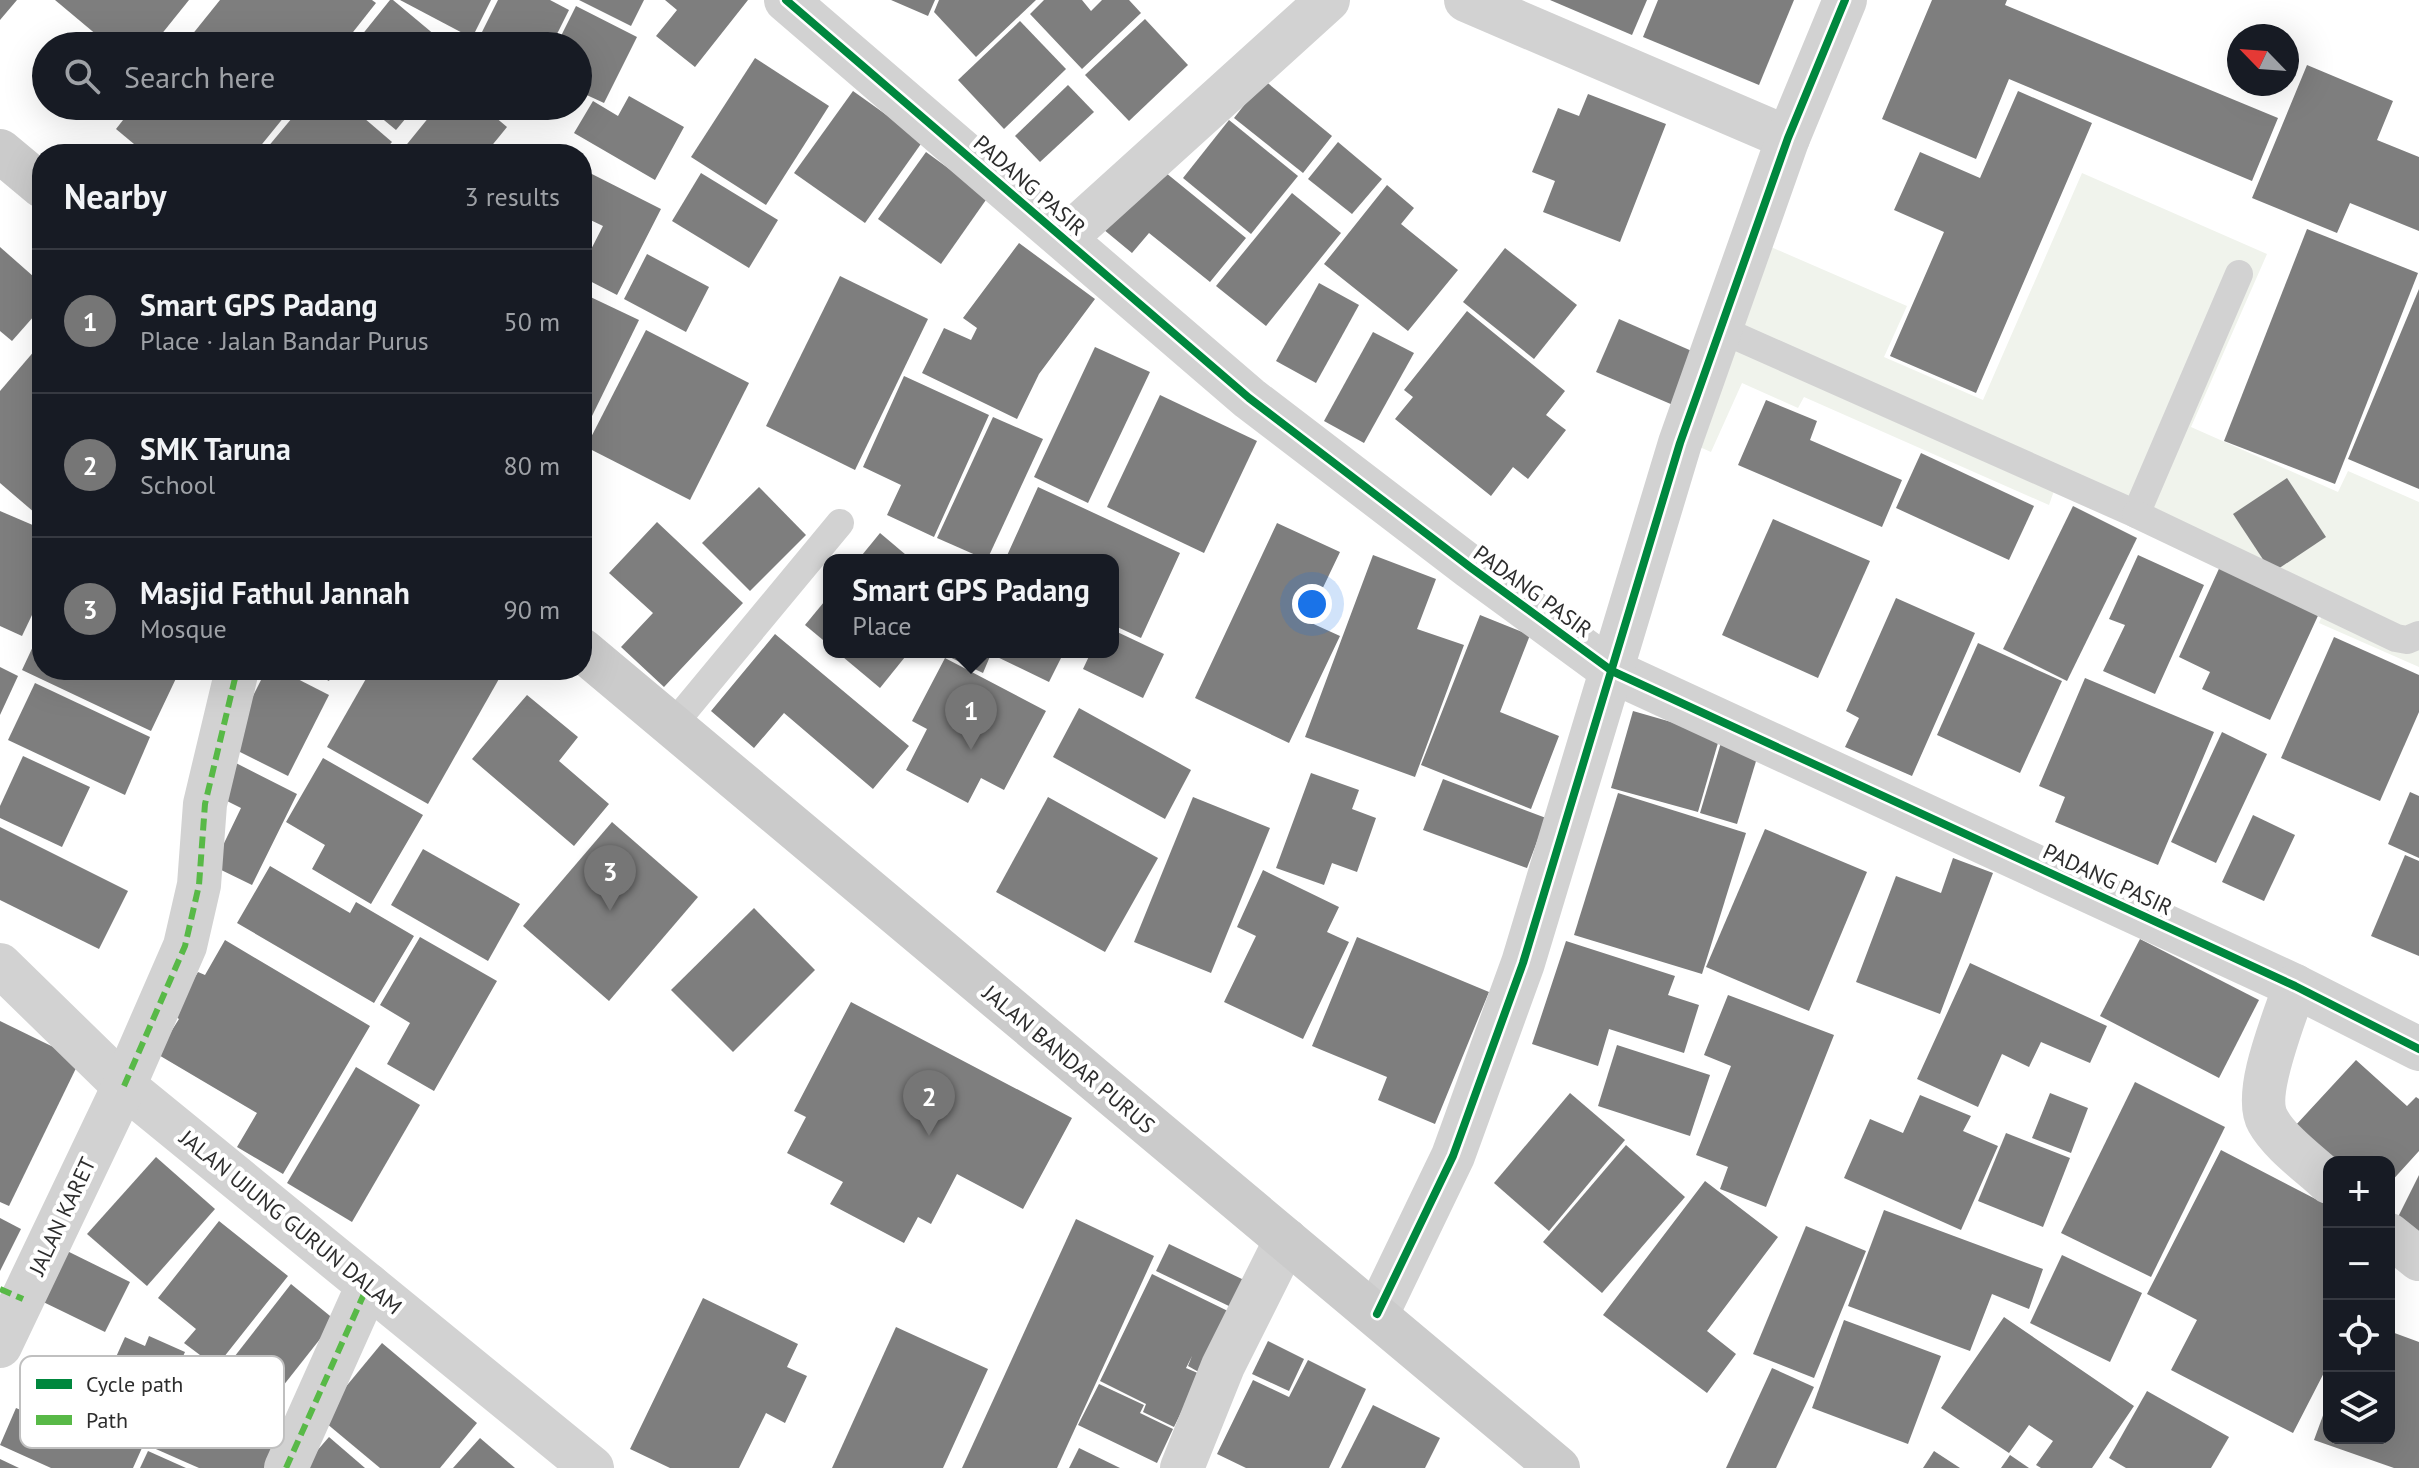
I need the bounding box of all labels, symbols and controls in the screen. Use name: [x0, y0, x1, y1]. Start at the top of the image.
north arrow: [2227, 24, 2299, 96]
search box: [32, 32, 592, 120]
icon: search: [60, 54, 104, 98]
text: Search here: [124, 57, 275, 96]
street label: PADANG PASIR: [968, 129, 1092, 241]
text: Nearby: [64, 174, 166, 218]
text: 3 results: [465, 180, 560, 213]
text: Smart GPS Padang: [140, 285, 378, 324]
text: 1: [83, 305, 97, 338]
text: 50 m: [504, 305, 560, 338]
text: Place · Jalan Bandar Purus: [140, 324, 429, 357]
text: SMK Taruna: [140, 429, 291, 468]
text: 2: [83, 449, 97, 482]
text: 80 m: [504, 449, 560, 482]
text: School: [140, 468, 215, 501]
street label: PADANG PASIR: [1468, 539, 1598, 643]
popup: [823, 554, 1119, 658]
text: Smart GPS Padang: [852, 570, 1090, 609]
text: Masjid Fathul Jannah: [140, 573, 410, 612]
your location: [1292, 584, 1332, 624]
text: 3: [83, 593, 97, 626]
text: 90 m: [504, 593, 560, 626]
text: Place: [852, 609, 912, 642]
text: Mosque: [140, 612, 227, 645]
pin: 1: [945, 684, 997, 750]
street label: PADANG PASIR: [2039, 837, 2177, 921]
pin: 3: [584, 845, 636, 911]
street label: JALAN BANDAR PURUS: [976, 978, 1161, 1139]
pin: 2: [903, 1070, 955, 1136]
street label: JALAN UJUNG GURUN DALAM: [173, 1123, 408, 1320]
street label: JALAN KARET: [22, 1153, 102, 1280]
map controls: [2323, 1156, 2395, 1444]
button: +: [2323, 1156, 2395, 1228]
button: −: [2323, 1228, 2395, 1300]
button: locate: [2323, 1300, 2395, 1372]
legend: [20, 1356, 284, 1448]
text: Cycle path: [86, 1370, 183, 1398]
button: layers: [2323, 1372, 2395, 1444]
text: Path: [86, 1406, 128, 1434]

